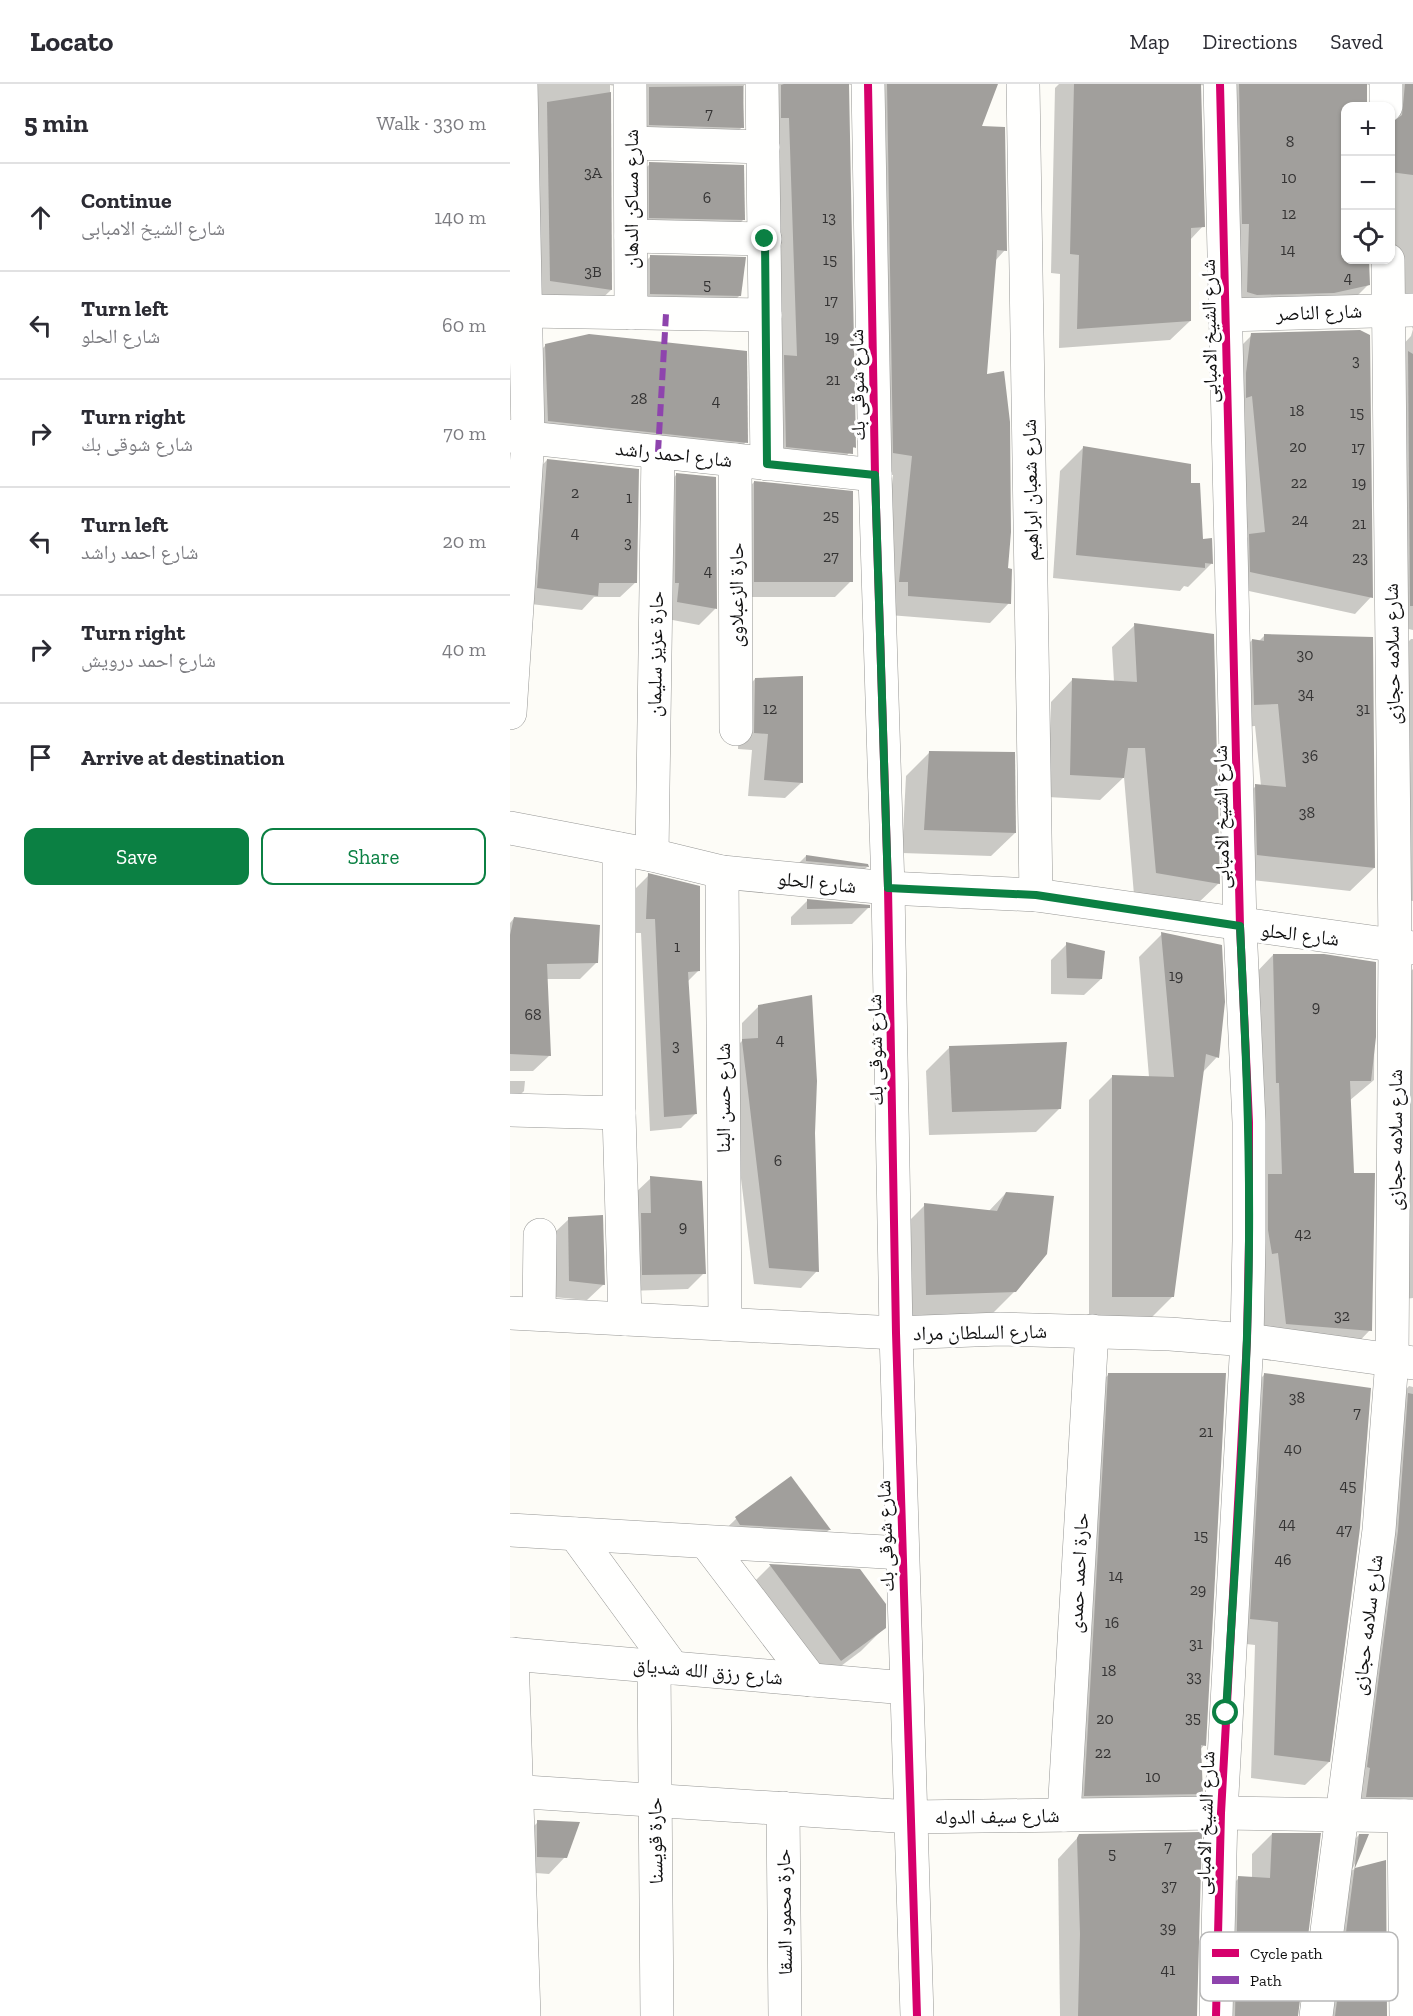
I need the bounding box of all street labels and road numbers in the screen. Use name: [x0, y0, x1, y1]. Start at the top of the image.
street label: شارع مساكن الدهان: [619, 129, 644, 269]
street label: شارع الشيخ الامبابى: [1196, 259, 1223, 403]
street label: شارع الناصر: [1274, 299, 1363, 327]
street label: شارع شوقى بك: [844, 329, 871, 441]
street label: شارع شعبان ابراهيم: [1017, 419, 1045, 561]
street label: شارع احمد راشد: [614, 436, 734, 473]
street label: حارة الزعبلاوى: [724, 542, 748, 648]
street label: شارع سلامه حجازى: [1379, 583, 1406, 725]
street label: حارة عزيز سليمان: [642, 590, 668, 717]
street label: شارع الشيخ الامبابى: [1208, 745, 1235, 889]
street label: شارع الحلو: [776, 866, 858, 899]
street label: شارع الحلو: [1259, 917, 1341, 952]
street label: شارع شوقى بك: [862, 994, 889, 1106]
street label: شارع حسن البنا: [711, 1043, 736, 1153]
street label: شارع سلامه حجازى: [1383, 1069, 1408, 1211]
street label: شارع السلطان مراد: [913, 1319, 1047, 1346]
street label: شارع شوقى بك: [871, 1480, 900, 1592]
street label: حارة احمد حمدى: [1063, 1512, 1093, 1634]
street label: شارع سلامه حجازى: [1346, 1553, 1389, 1697]
street label: شارع رزق الله شدياق: [632, 1652, 784, 1691]
street label: شارع الشيخ الامبابى: [1190, 1750, 1221, 1896]
street label: حارة قويسنا: [642, 1797, 668, 1885]
street label: شارع سيف الدوله: [934, 1803, 1060, 1830]
street label: حارة محمود السقا: [771, 1848, 797, 1975]

